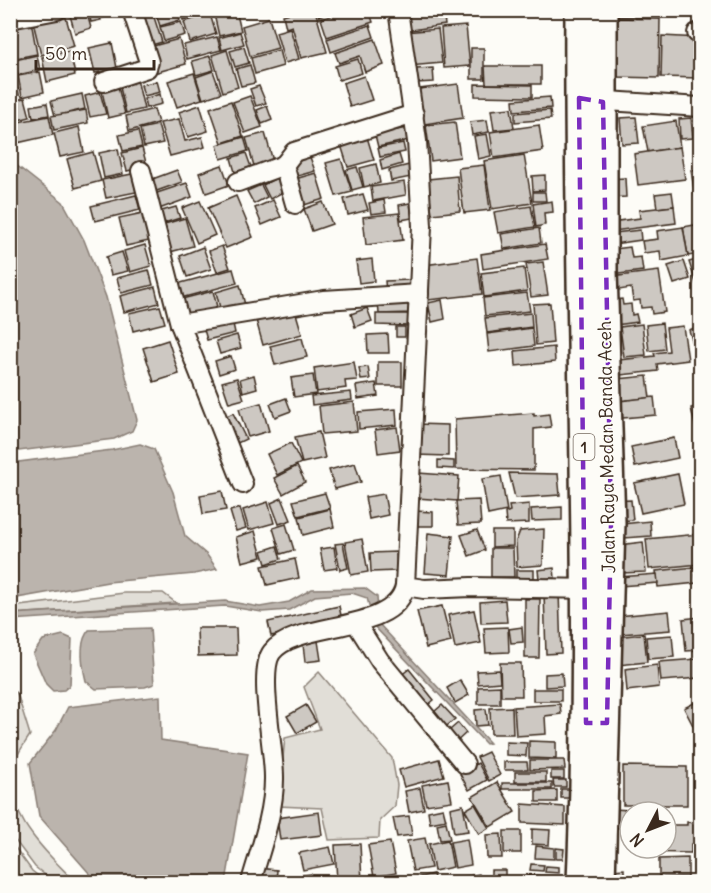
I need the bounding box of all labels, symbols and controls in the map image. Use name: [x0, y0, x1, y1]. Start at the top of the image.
scale bar: [36, 33, 154, 71]
text: 50 m: [45, 42, 87, 65]
street label: Jalan Raya Medan Banda Aceh: [593, 321, 620, 573]
road number: 1: [574, 434, 594, 460]
north arrow: [618, 800, 678, 860]
text: N: [626, 829, 648, 851]

